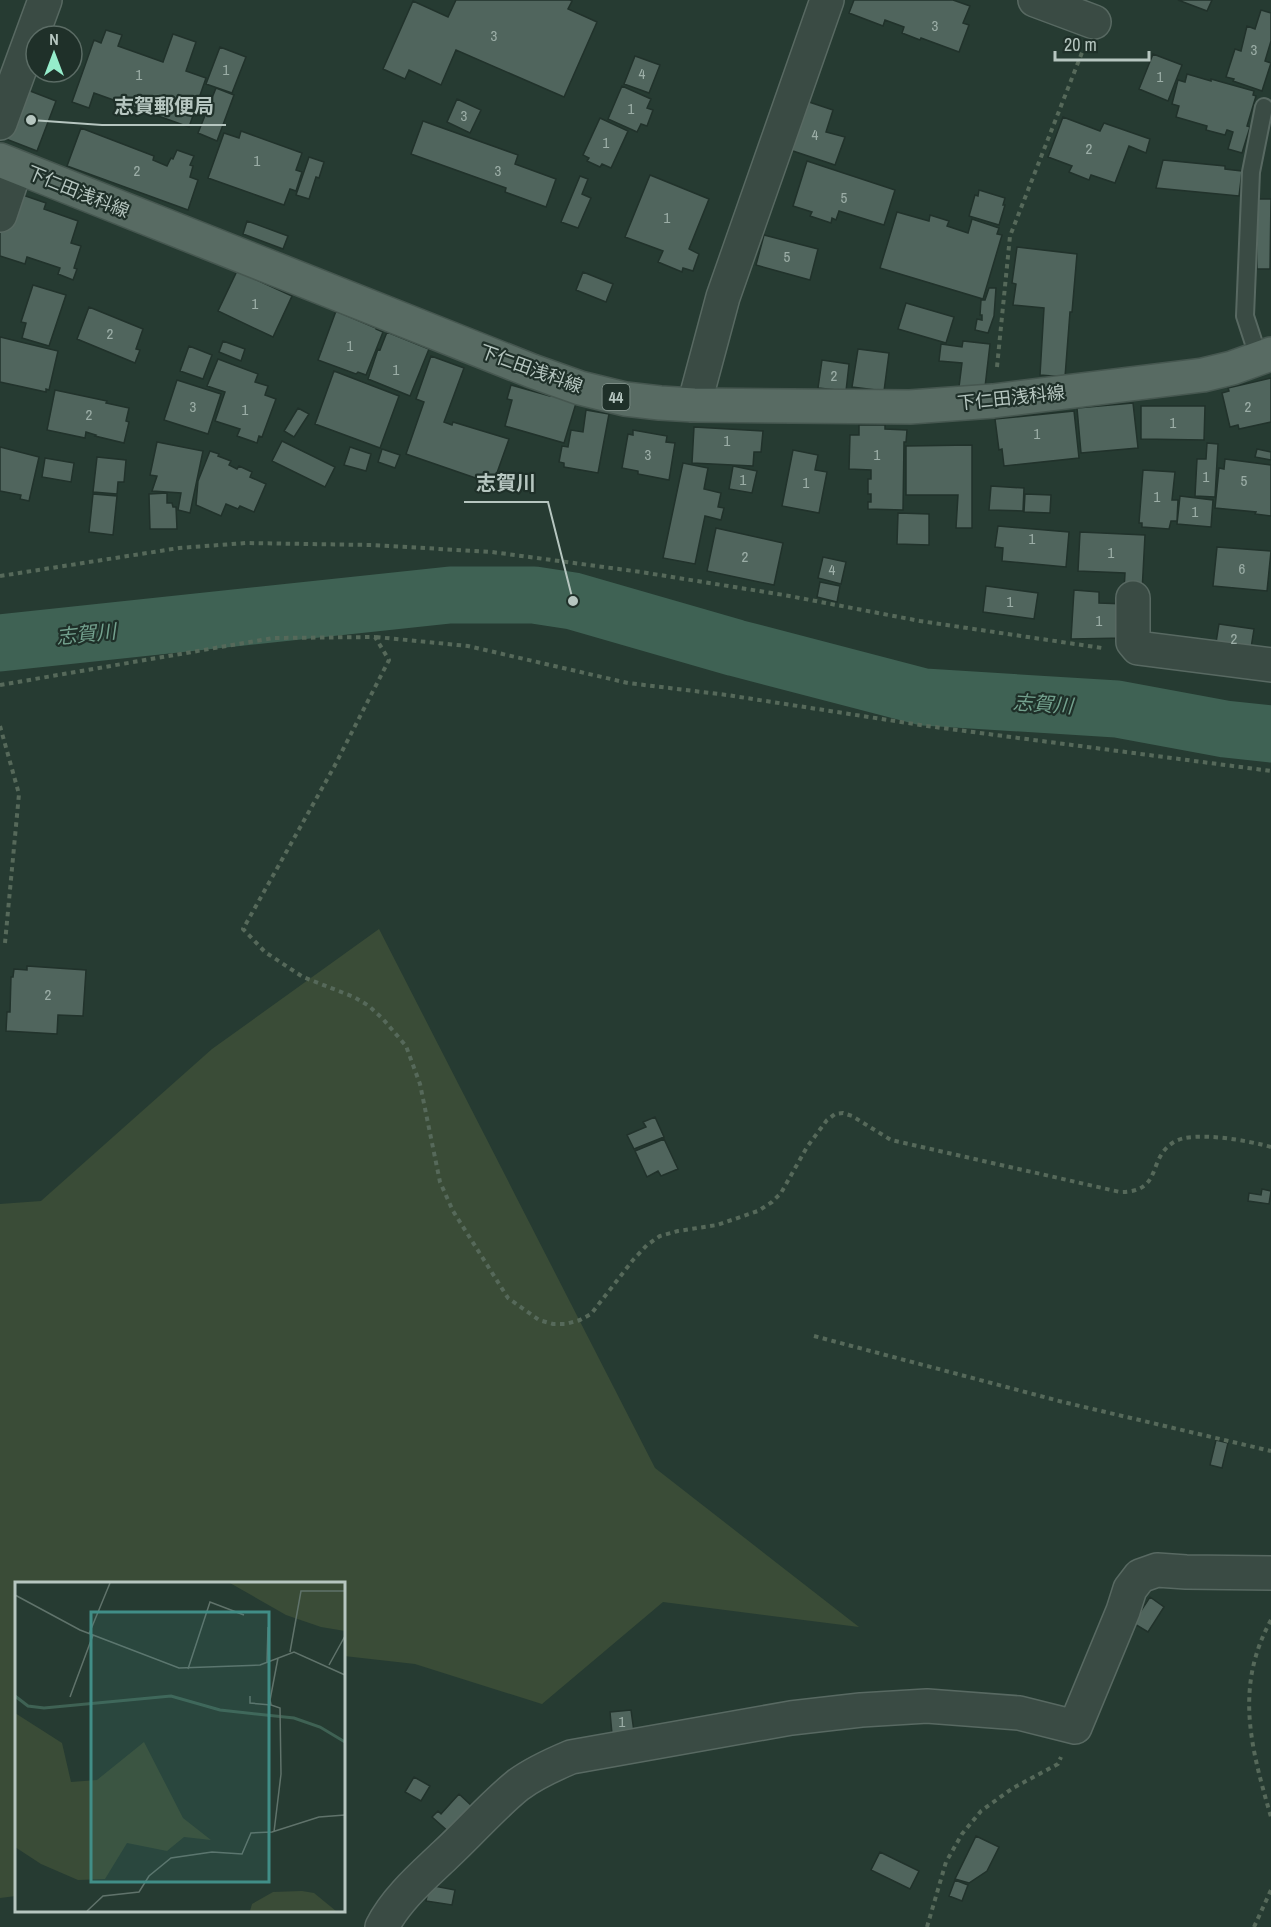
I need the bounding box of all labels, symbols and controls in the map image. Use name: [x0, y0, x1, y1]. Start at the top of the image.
house number: 3: [932, 15, 939, 36]
north arrow: [24, 24, 84, 84]
scale bar: [1055, 24, 1150, 62]
house number: 3: [491, 25, 498, 46]
text: N: [49, 28, 59, 50]
text: 20 m: [1064, 32, 1097, 57]
house number: 3: [1251, 39, 1258, 60]
house number: 1: [223, 59, 230, 80]
house number: 4: [639, 63, 646, 84]
house number: 1: [136, 64, 143, 85]
house number: 1: [1157, 66, 1164, 87]
callout: 志賀郵便局: [102, 87, 226, 125]
text: 志賀郵便局: [114, 92, 214, 119]
house number: 1: [628, 98, 635, 119]
house number: 3: [461, 105, 468, 126]
house number: 4: [812, 124, 819, 145]
house number: 1: [603, 132, 610, 153]
house number: 2: [1086, 138, 1093, 159]
house number: 1: [254, 150, 261, 171]
street label: 下仁田浅科線: [23, 160, 133, 223]
house number: 2: [134, 160, 141, 181]
house number: 3: [495, 160, 502, 181]
house number: 5: [841, 187, 848, 208]
house number: 1: [664, 207, 671, 228]
house number: 5: [784, 246, 791, 267]
house number: 1: [252, 293, 259, 314]
house number: 2: [107, 323, 114, 344]
house number: 1: [347, 335, 354, 356]
street label: 下仁田浅科線: [476, 338, 586, 399]
house number: 1: [393, 359, 400, 380]
house number: 2: [831, 365, 838, 386]
street label: 下仁田浅科線: [956, 379, 1066, 416]
road number: 44: [602, 384, 630, 410]
house number: 3: [190, 396, 197, 417]
house number: 2: [1245, 396, 1252, 417]
house number: 1: [242, 399, 249, 420]
house number: 2: [86, 404, 93, 425]
house number: 1: [1170, 412, 1177, 433]
house number: 1: [1034, 423, 1041, 444]
house number: 1: [724, 430, 731, 451]
house number: 3: [645, 444, 652, 465]
house number: 1: [874, 444, 881, 465]
callout: 志賀川: [464, 464, 548, 502]
house number: 1: [1203, 466, 1210, 487]
text: 志賀川: [476, 469, 536, 496]
house number: 1: [740, 469, 747, 490]
house number: 5: [1241, 470, 1248, 491]
house number: 1: [803, 472, 810, 493]
house number: 1: [1154, 486, 1161, 507]
house number: 1: [1192, 501, 1199, 522]
house number: 1: [1029, 528, 1036, 549]
house number: 1: [1108, 542, 1115, 563]
house number: 2: [742, 546, 749, 567]
house number: 6: [1239, 558, 1246, 579]
house number: 4: [829, 559, 836, 580]
house number: 1: [1007, 591, 1014, 612]
house number: 1: [1096, 610, 1103, 631]
water label: 志賀川: [55, 617, 119, 650]
house number: 2: [1231, 628, 1238, 649]
water label: 志賀川: [1012, 688, 1076, 719]
house number: 2: [45, 984, 52, 1005]
inset map: [15, 1582, 345, 1912]
house number: 1: [619, 1711, 626, 1732]

